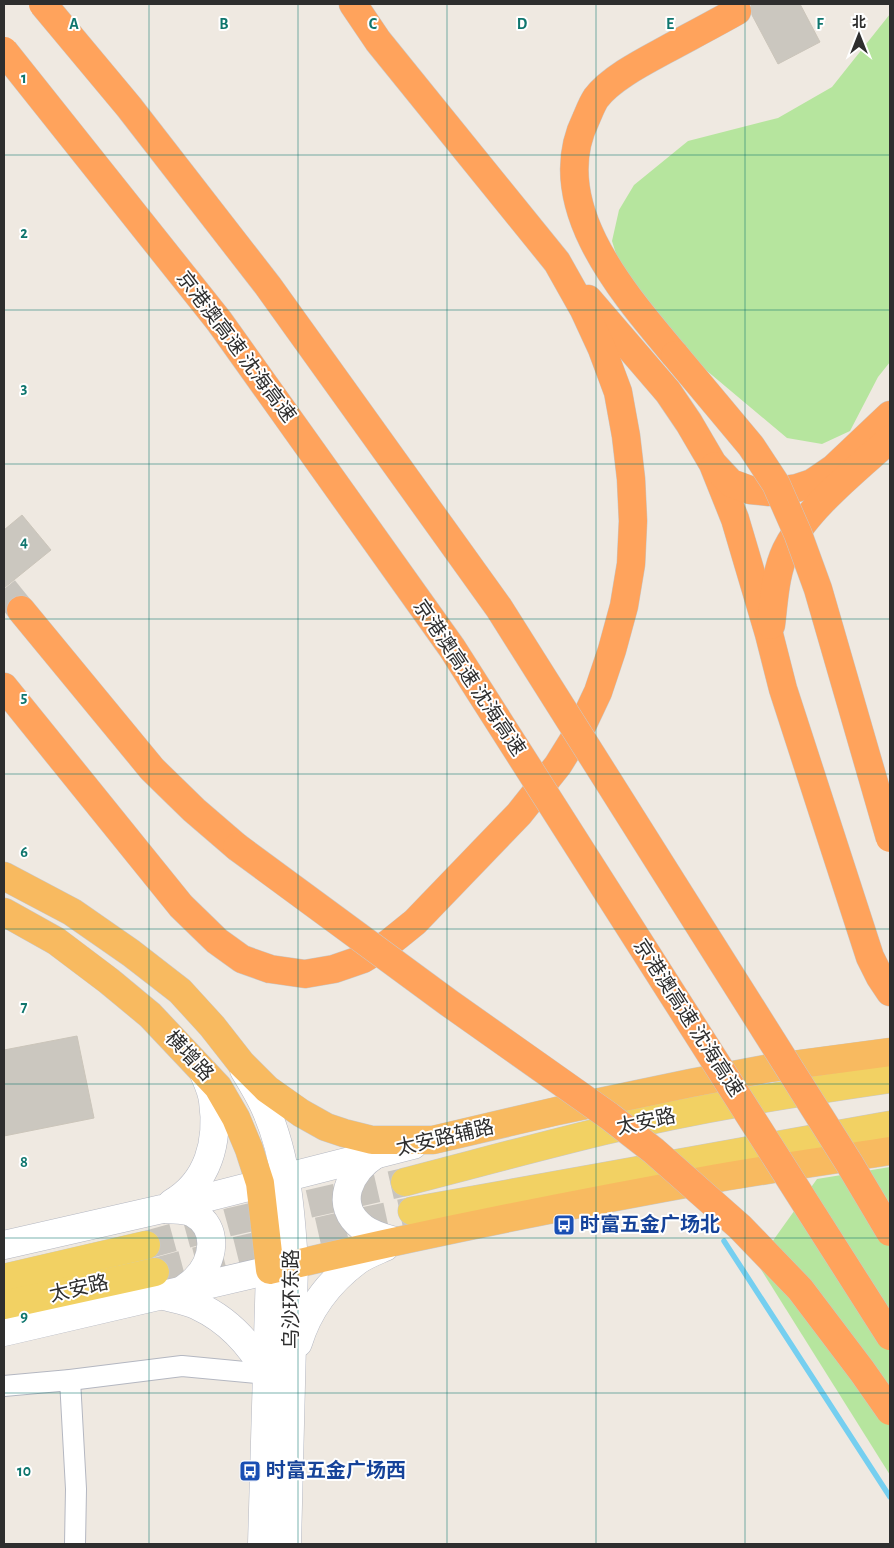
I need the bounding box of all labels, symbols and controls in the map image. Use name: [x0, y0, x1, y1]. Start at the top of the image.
north arrow: [834, 10, 884, 60]
text: 北: [852, 15, 866, 30]
text: A: [69, 16, 79, 32]
text: B: [219, 16, 229, 32]
text: C: [369, 16, 378, 32]
text: D: [517, 16, 528, 32]
text: E: [666, 16, 674, 32]
text: F: [816, 16, 824, 32]
text: 1: [21, 70, 27, 86]
text: 2: [20, 225, 28, 241]
street label: 京港澳高速 沈海高速: [173, 267, 301, 426]
text: 3: [21, 380, 28, 396]
text: 4: [20, 534, 28, 550]
street label: 京港澳高速 沈海高速: [409, 595, 530, 760]
text: 5: [21, 689, 28, 705]
text: 6: [20, 844, 28, 860]
street label: 京港澳高速 沈海高速: [630, 935, 748, 1100]
text: 7: [21, 999, 28, 1015]
street label: 横增路: [161, 1027, 218, 1085]
street label: 太安路: [614, 1105, 677, 1138]
street label: 太安路辅路: [394, 1116, 496, 1159]
text: 8: [20, 1154, 28, 1170]
bus stop icon: 时富五金广场北: [552, 1213, 576, 1237]
place label: 时富五金广场北: [580, 1213, 720, 1235]
street label: 乌沙环东路: [280, 1249, 302, 1349]
street label: 太安路: [47, 1272, 110, 1305]
text: 9: [20, 1308, 28, 1324]
bus stop icon: 时富五金广场西: [238, 1459, 262, 1483]
place label: 时富五金广场西: [266, 1459, 406, 1481]
text: 10: [17, 1463, 31, 1479]

